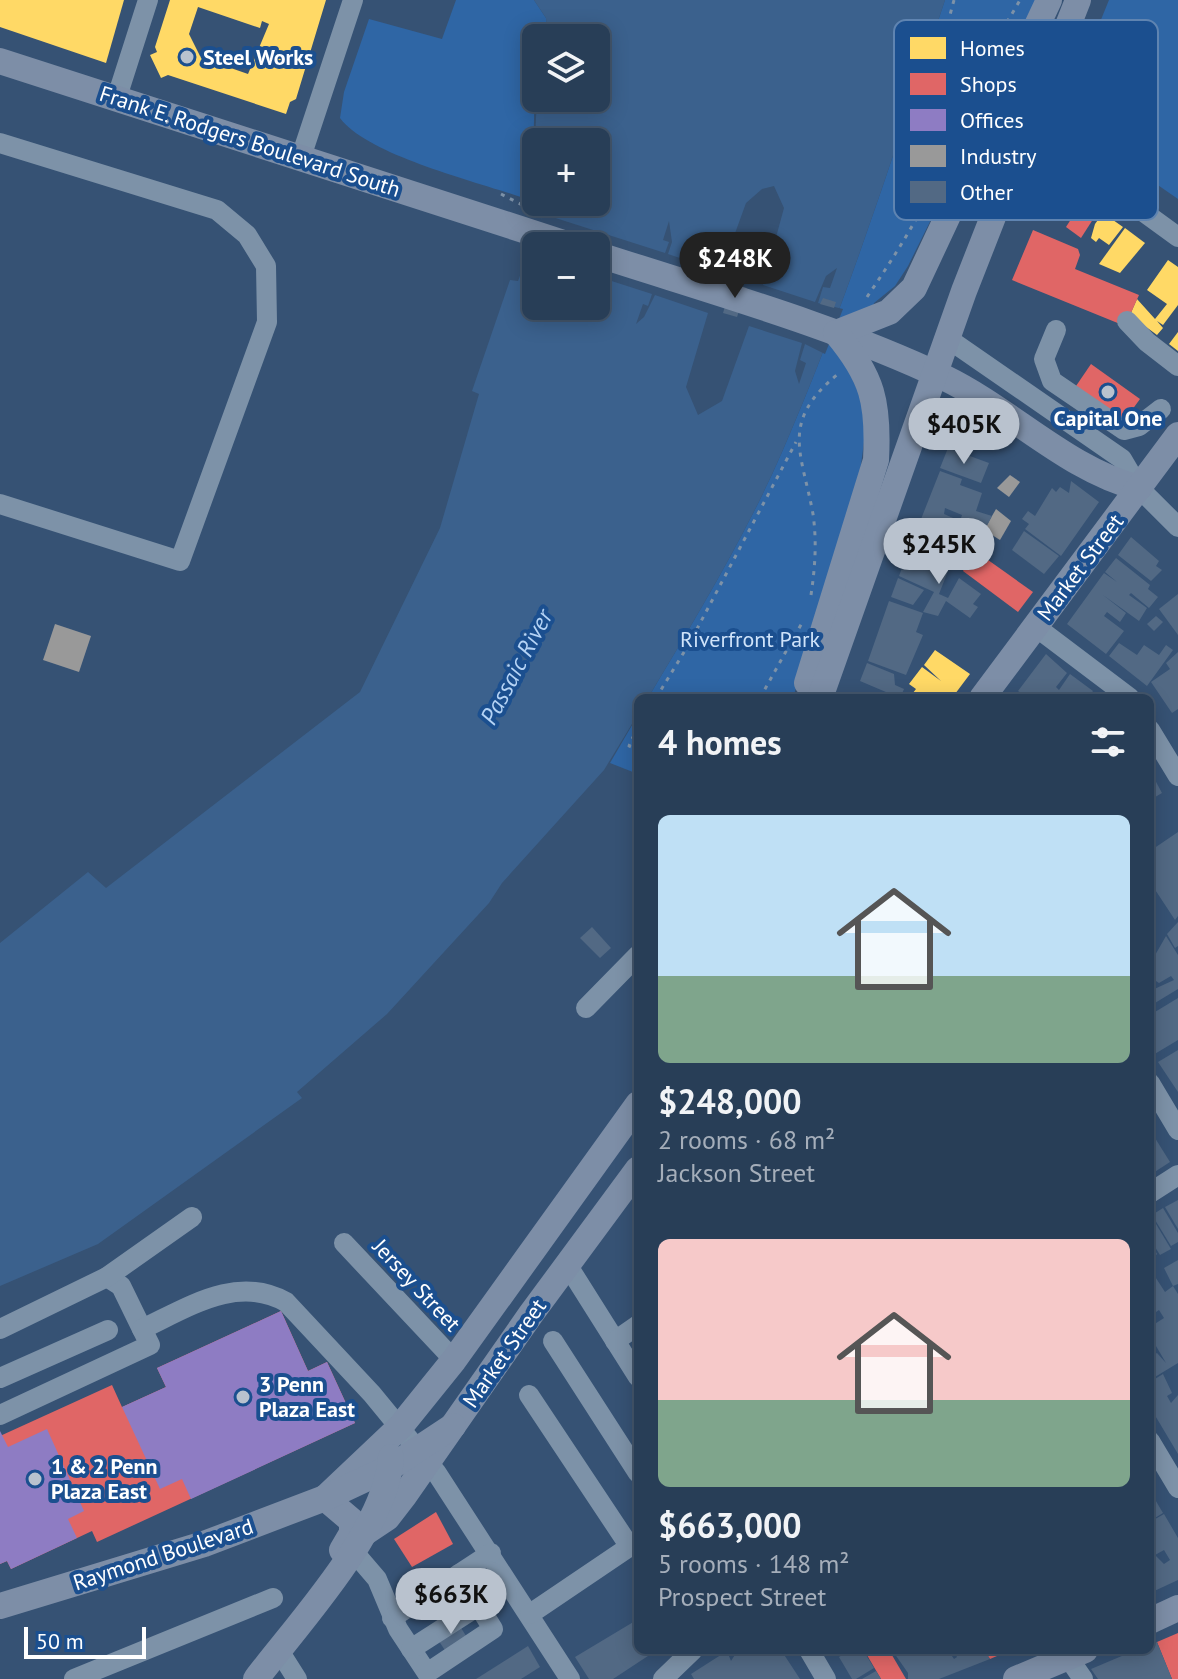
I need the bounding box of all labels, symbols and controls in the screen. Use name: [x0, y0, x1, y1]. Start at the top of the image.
legend: [894, 20, 1158, 220]
map controls: [522, 24, 610, 320]
button: layers: [522, 24, 610, 112]
text: Homes: [960, 34, 1025, 62]
place label: Steel Works: [203, 43, 313, 71]
marker: Steel Works: [178, 48, 196, 66]
text: Shops: [960, 70, 1017, 98]
street label: Frank E. Rodgers Boulevard South: [96, 79, 404, 203]
text: Offices: [960, 106, 1024, 134]
button: +: [522, 128, 610, 216]
text: Industry: [960, 142, 1037, 170]
text: Other: [960, 178, 1014, 206]
button: −: [522, 232, 610, 320]
pin: $248K: [679, 232, 791, 300]
text: $248K: [697, 241, 773, 274]
marker: Capital One: [1099, 383, 1117, 401]
pin: $405K: [908, 398, 1020, 466]
place label: Capital One: [1053, 404, 1163, 432]
text: $405K: [926, 407, 1002, 440]
street label: Market Street: [1031, 508, 1130, 626]
pin: $245K: [883, 518, 995, 586]
text: $245K: [901, 527, 977, 560]
water label: Passaic River: [473, 602, 560, 730]
park label: Riverfront Park: [680, 625, 821, 653]
text: 4 homes: [658, 720, 782, 764]
icon: filters: [1086, 720, 1130, 764]
icon: home: [822, 867, 966, 1011]
text: $248,000: [658, 1079, 802, 1123]
text: 2 rooms · 68 m²: [658, 1123, 835, 1156]
text: Jackson Street: [658, 1156, 815, 1189]
street label: Jersey Street: [366, 1232, 467, 1338]
icon: home: [822, 1291, 966, 1435]
street label: Market Street: [456, 1293, 552, 1413]
place label: 3 Penn Plaza East: [259, 1370, 355, 1423]
marker: 3 Penn Plaza East: [234, 1388, 252, 1406]
place label: 1 & 2 Penn Plaza East: [51, 1452, 158, 1505]
marker: 1 & 2 Penn Plaza East: [26, 1470, 44, 1488]
text: $663,000: [658, 1503, 802, 1547]
street label: Raymond Boulevard: [69, 1512, 257, 1596]
text: 5 rooms · 148 m²: [658, 1547, 850, 1580]
pin: $663K: [395, 1568, 507, 1636]
text: $663K: [413, 1577, 489, 1610]
text: Prospect Street: [658, 1580, 826, 1613]
scale bar: [24, 1623, 146, 1659]
text: 50 m: [36, 1627, 84, 1655]

